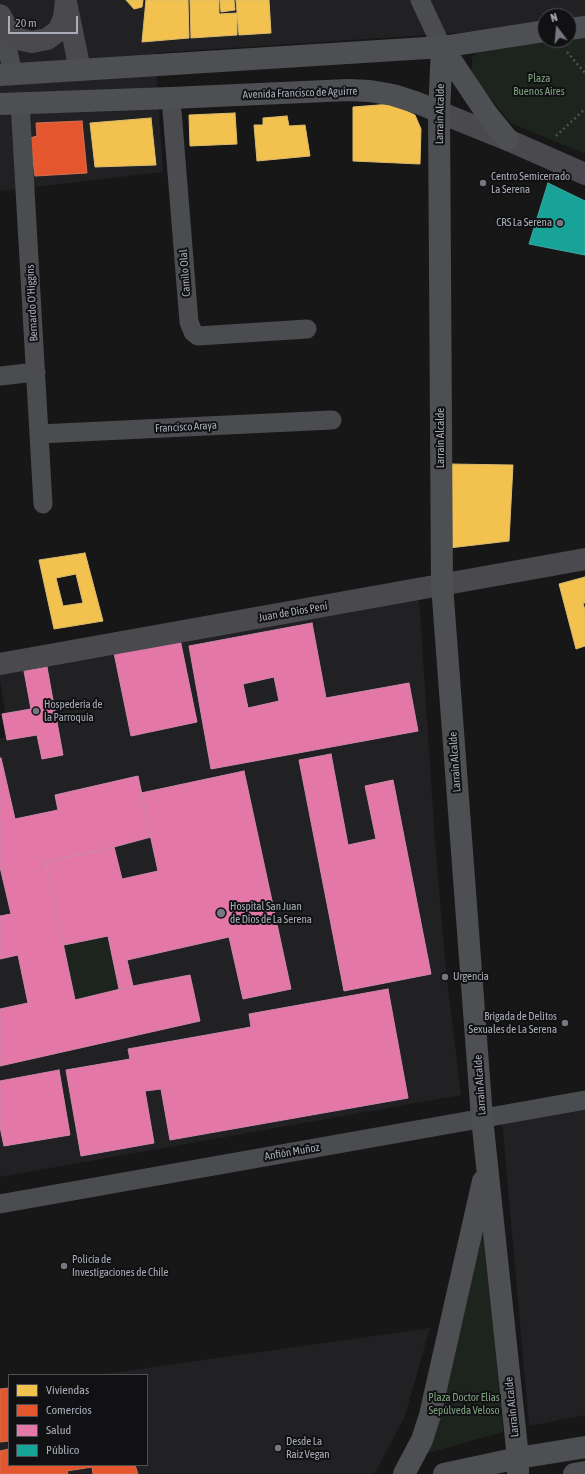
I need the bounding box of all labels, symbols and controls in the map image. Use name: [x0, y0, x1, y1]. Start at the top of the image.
scale bar: [10, 8, 80, 34]
north arrow: [537, 8, 577, 48]
text: N: [549, 11, 559, 24]
text: 20 m: [15, 16, 37, 30]
park label: Plaza Buenos Aires: [513, 72, 565, 98]
street label: Avenida Francisco de Aguirre: [243, 84, 357, 102]
street label: Larraín Alcalde: [433, 84, 447, 144]
place label: Centro Semicerrado La Serena: [491, 170, 570, 196]
marker: Centro Semicerrado La Serena: [478, 178, 488, 188]
place label: CRS La Serena: [496, 216, 552, 230]
marker: CRS La Serena: [555, 218, 565, 228]
street label: Camilo Olal: [177, 249, 193, 297]
street label: Bernardo O'Higgins: [23, 264, 41, 342]
street label: Larraín Alcalde: [434, 408, 448, 468]
street label: Francisco Araya: [155, 419, 217, 435]
street label: Juan de Dios Pení: [257, 599, 329, 625]
place label: Hospedería de la Parroquia: [44, 698, 102, 724]
marker: Hospedería de la Parroquia: [31, 706, 41, 716]
street label: Larraín Alcalde: [446, 731, 464, 793]
place label: Hospital San Juan de Dios de La Serena: [230, 900, 312, 926]
marker: Hospital San Juan de Dios de La Serena: [215, 907, 227, 919]
place label: Urgencia: [453, 970, 489, 984]
marker: Urgencia: [440, 972, 450, 982]
place label: Brigada de Delitos Sexuales de La Serena: [469, 1010, 557, 1036]
marker: Brigada de Delitos Sexuales de La Serena: [560, 1018, 570, 1028]
street label: Larraín Alcalde: [471, 1054, 489, 1116]
street label: Anfión Muñoz: [264, 1141, 320, 1163]
place label: Policía de Investigaciones de Chile: [72, 1253, 169, 1279]
marker: Policía de Investigaciones de Chile: [59, 1261, 69, 1271]
legend: [8, 1374, 148, 1466]
street label: Larraín Alcalde: [502, 1376, 522, 1438]
text: Viviendas: [46, 1383, 89, 1397]
park label: Plaza Doctor Elías Sepúlveda Veloso: [428, 1391, 500, 1417]
text: Comercios: [46, 1403, 92, 1417]
text: Salud: [46, 1423, 71, 1437]
place label: Desde La Raiz Vegan: [286, 1435, 330, 1461]
text: Público: [46, 1443, 79, 1457]
marker: Desde La Raiz Vegan: [273, 1443, 283, 1453]

